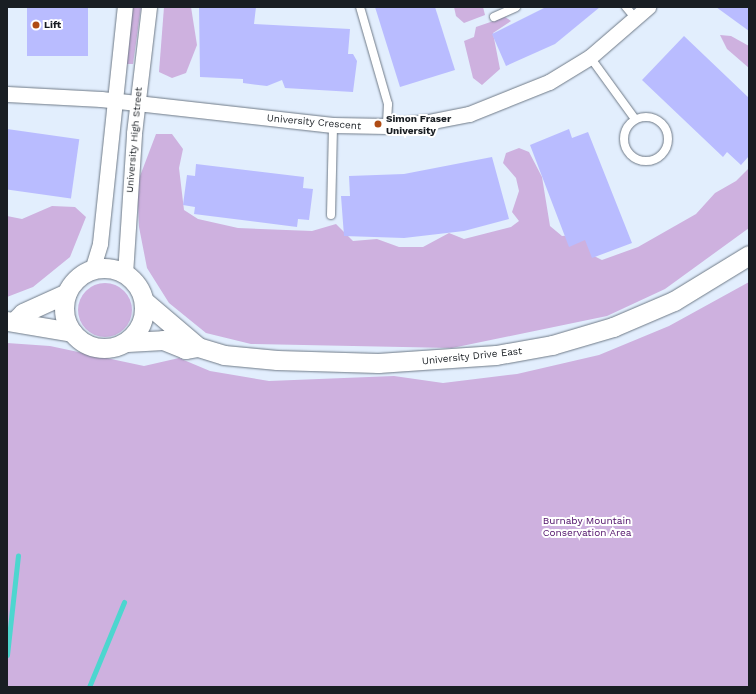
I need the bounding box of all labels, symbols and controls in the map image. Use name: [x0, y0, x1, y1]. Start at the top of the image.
place label: Lift: [44, 19, 61, 31]
marker: Lift: [31, 20, 41, 30]
street label: University High Street: [123, 86, 145, 194]
street label: University Crescent: [266, 112, 362, 132]
place label: Simon Fraser University: [386, 112, 451, 136]
marker: Simon Fraser University: [373, 119, 383, 129]
street label: University Drive East: [421, 345, 523, 367]
park label: Burnaby Mountain Conservation Area: [542, 514, 632, 538]

